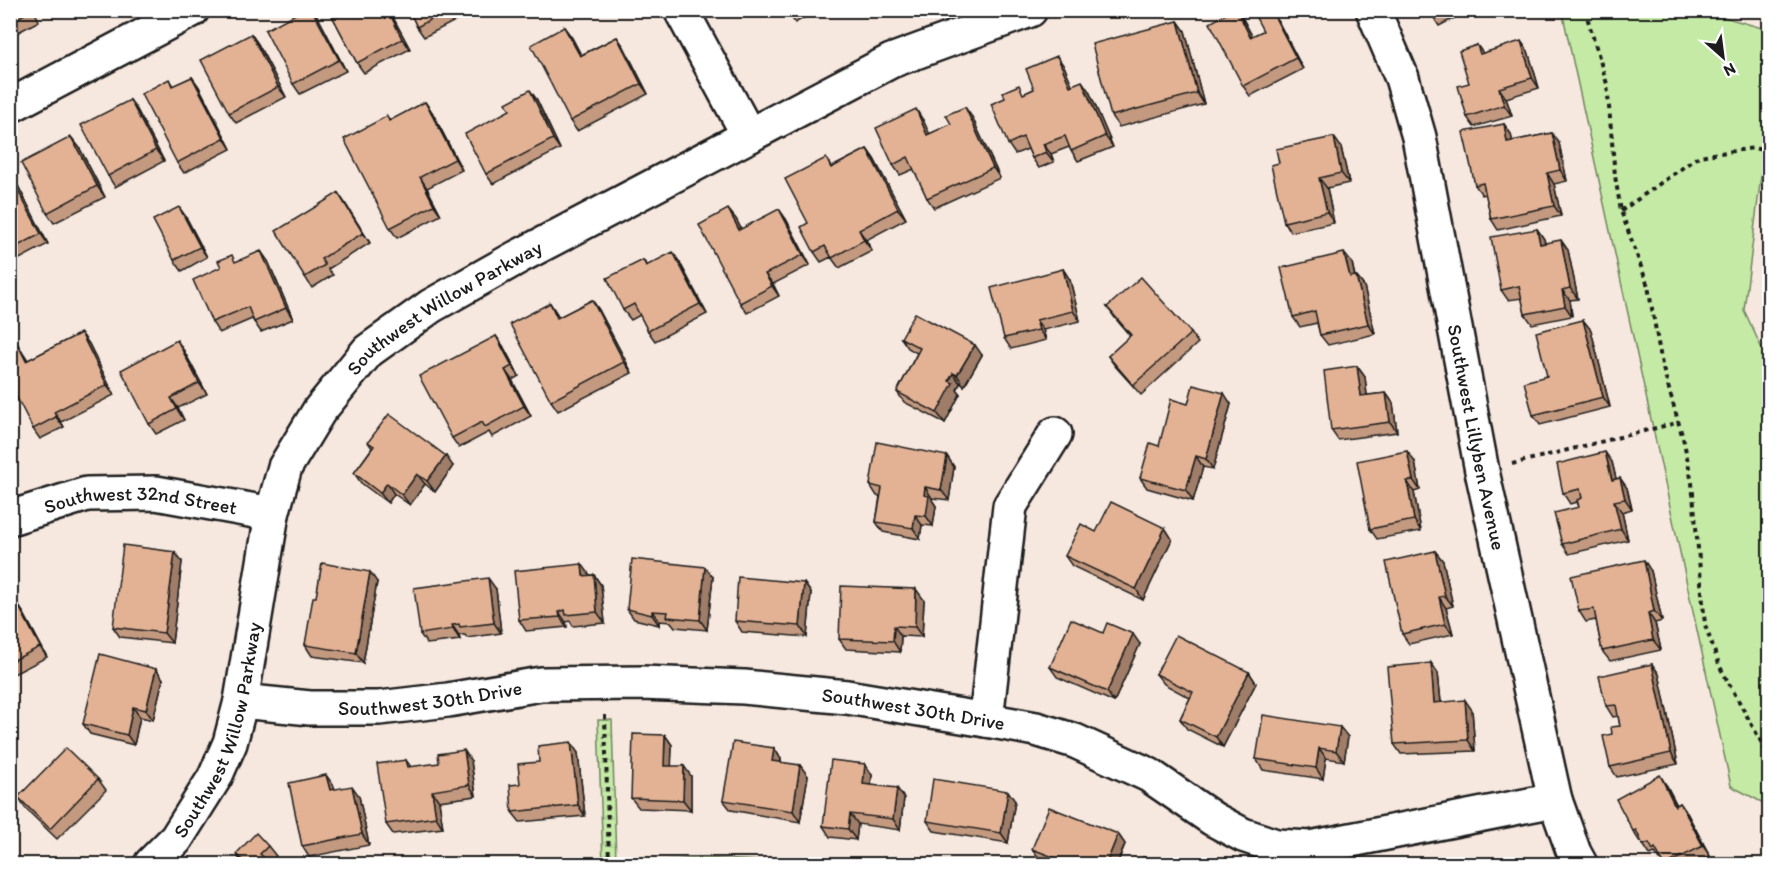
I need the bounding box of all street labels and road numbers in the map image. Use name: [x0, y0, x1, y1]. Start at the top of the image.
street label: Southwest Willow Parkway: [341, 234, 546, 380]
street label: Southwest Lillyben Avenue: [1443, 322, 1511, 552]
street label: Southwest 32nd Street: [41, 481, 239, 519]
street label: Southwest Willow Parkway: [168, 620, 266, 842]
street label: Southwest 30th Drive: [338, 676, 524, 720]
street label: Southwest 30th Drive: [821, 683, 1007, 735]

